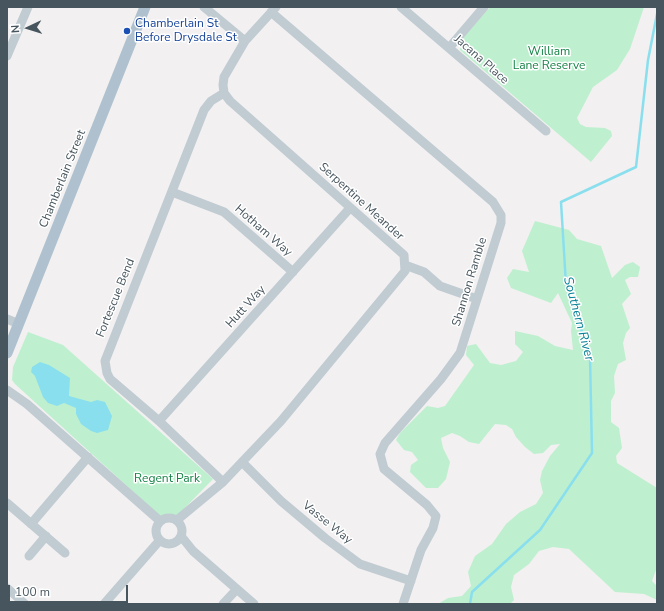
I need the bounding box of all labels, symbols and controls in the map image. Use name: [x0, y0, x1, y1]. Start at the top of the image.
north arrow: [8, 8, 48, 48]
place label: Chamberlain St Before Drysdale St: [135, 17, 237, 45]
text: N: [8, 24, 23, 34]
marker: Chamberlain St Before Drysdale St: [122, 26, 132, 36]
street label: Jacana Place: [451, 32, 511, 88]
park label: William Lane Reserve: [513, 45, 585, 73]
street label: Chamberlain Street: [37, 128, 89, 230]
street label: Serpentine Meander: [316, 160, 406, 244]
street label: Hotham Way: [231, 202, 295, 260]
street label: Shannon Ramble: [450, 236, 490, 328]
street label: Fortescue Bend: [94, 256, 138, 340]
water label: Southern River: [559, 275, 597, 363]
street label: Hutt Way: [223, 283, 269, 331]
park label: Regent Park: [134, 472, 200, 486]
street label: Vasse Way: [299, 499, 355, 547]
scale bar: [10, 577, 130, 603]
text: 100 m: [15, 584, 50, 600]

